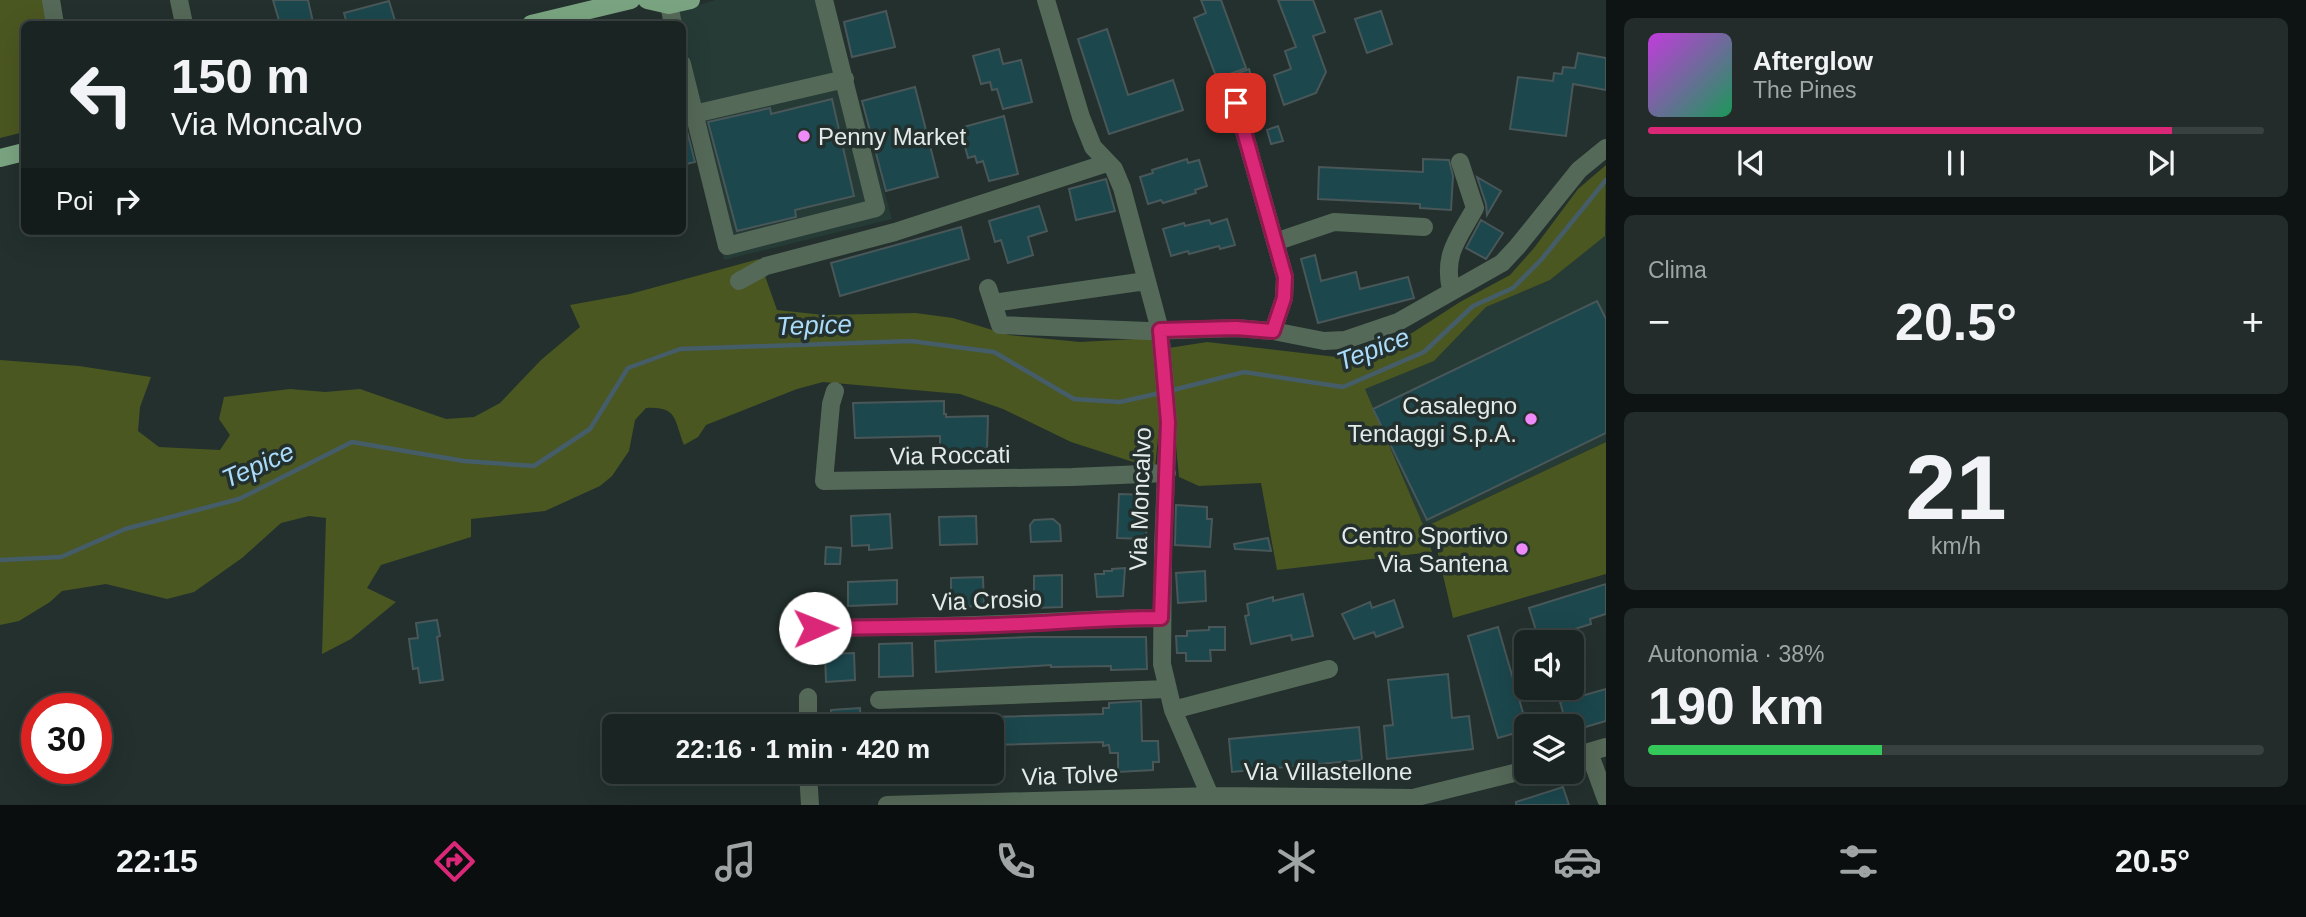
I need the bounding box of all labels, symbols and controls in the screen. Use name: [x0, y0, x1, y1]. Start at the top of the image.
text: Afterglow: [1753, 46, 1873, 76]
icon: left: [56, 49, 147, 140]
text: 150 m: [171, 49, 310, 103]
pin: [1206, 73, 1266, 133]
text: The Pines: [1753, 77, 1857, 103]
icon: arrive: [1217, 84, 1255, 122]
text: Via Moncalvo: [171, 106, 363, 142]
place label: Penny Market: [818, 123, 966, 150]
marker: Penny Market: [796, 128, 812, 144]
icon: previous: [1732, 144, 1770, 182]
icon: pause: [1937, 144, 1975, 182]
icon: next: [2142, 144, 2180, 182]
icon: right: [108, 182, 146, 220]
text: Poi: [56, 186, 94, 216]
text: Clima: [1648, 257, 1707, 283]
text: 20.5°: [1895, 293, 2017, 351]
text: −: [1648, 301, 1670, 343]
text: +: [2242, 301, 2264, 343]
water label: Tepice: [776, 309, 852, 341]
water label: Tepice: [1332, 321, 1414, 377]
place label: Casalegno Tendaggi S.p.A.: [1348, 392, 1517, 447]
marker: Casalegno Tendaggi S.p.A.: [1523, 411, 1539, 427]
street label: Via Moncalvo: [1124, 427, 1156, 571]
water label: Tepice: [217, 436, 299, 494]
text: 21: [1905, 437, 2007, 538]
street label: Via Roccati: [889, 440, 1011, 470]
place label: Centro Sportivo Via Santena: [1341, 522, 1509, 577]
text: km/h: [1931, 533, 1981, 559]
marker: Centro Sportivo Via Santena: [1514, 541, 1530, 557]
street label: Via Crosio: [931, 585, 1043, 615]
position arrow: [778, 591, 852, 665]
map controls: [1514, 630, 1584, 784]
button: sound: [1514, 630, 1584, 700]
text: Autonomia · 38%: [1648, 641, 1824, 667]
text: 190 km: [1648, 677, 1824, 735]
speed limit sign: 30: [21, 693, 112, 784]
button: layers: [1514, 714, 1584, 784]
text: 22:16 · 1 min · 420 m: [676, 734, 930, 764]
street label: Via Villastellone: [1244, 758, 1412, 785]
street label: Via Tolve: [1021, 760, 1119, 790]
icon: directions: [430, 837, 479, 886]
icon: music: [711, 837, 760, 886]
icon: phone: [991, 837, 1040, 886]
icon: climate: [1272, 837, 1321, 886]
icon: car: [1553, 837, 1602, 886]
icon: filters: [1834, 837, 1883, 886]
text: 22:15: [116, 843, 198, 879]
text: 20.5°: [2115, 843, 2190, 879]

